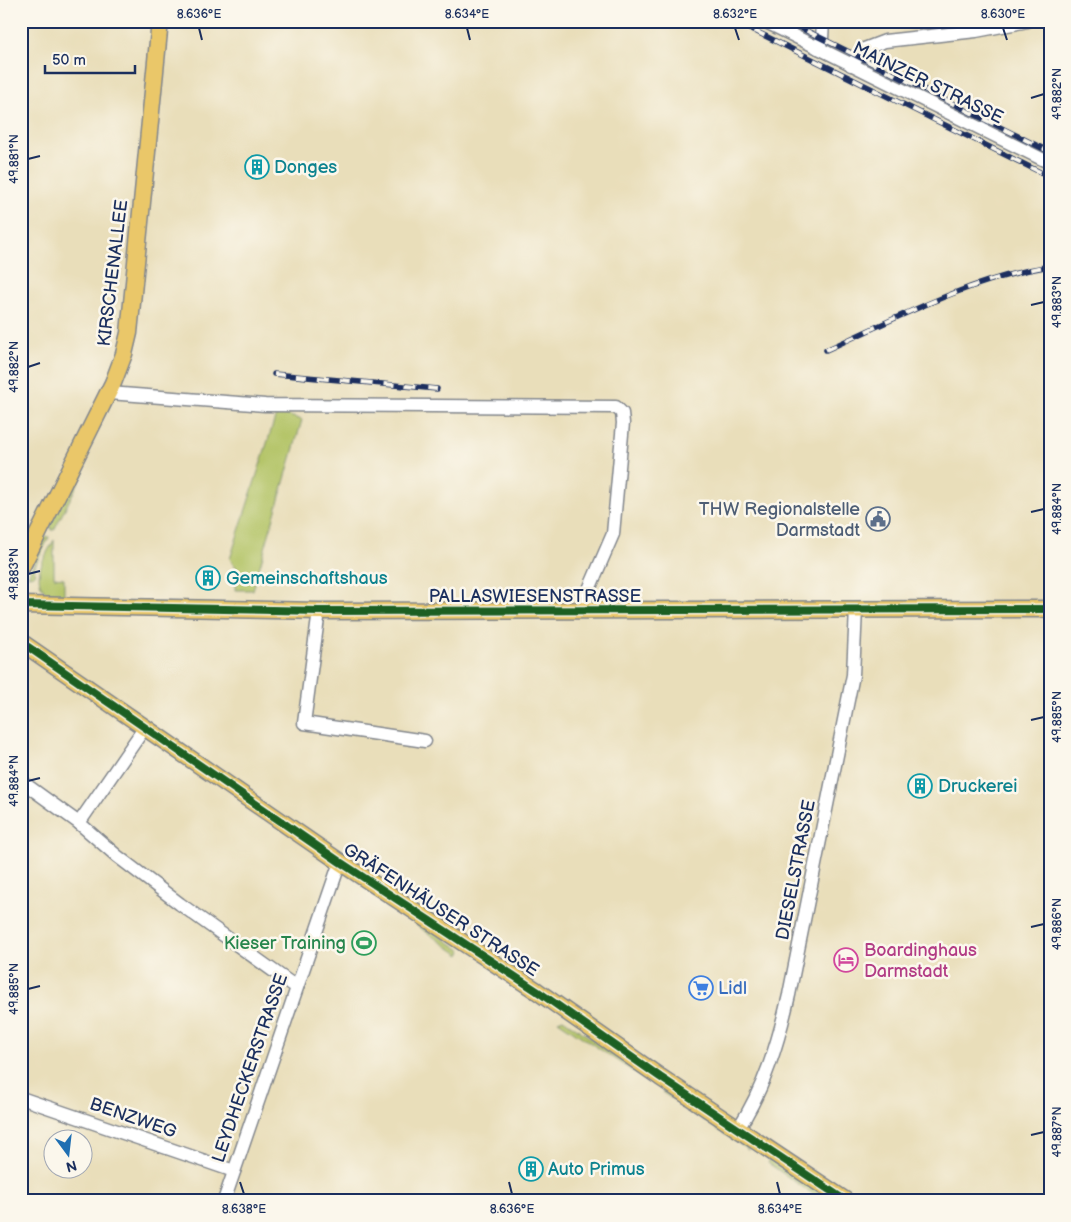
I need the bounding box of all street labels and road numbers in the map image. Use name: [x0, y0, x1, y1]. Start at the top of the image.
street label: MAINZER STRASSE: [849, 37, 1007, 129]
street label: KIRSCHENALLEE: [94, 198, 132, 348]
street label: PALLASWIESENSTRASSE: [429, 586, 641, 607]
street label: DIESELSTRASSE: [772, 798, 820, 942]
street label: GRÄFENHÄUSER STRASSE: [339, 838, 543, 981]
street label: LEYDHECKERSTRASSE: [208, 971, 292, 1165]
street label: BENZWEG: [87, 1093, 179, 1143]

